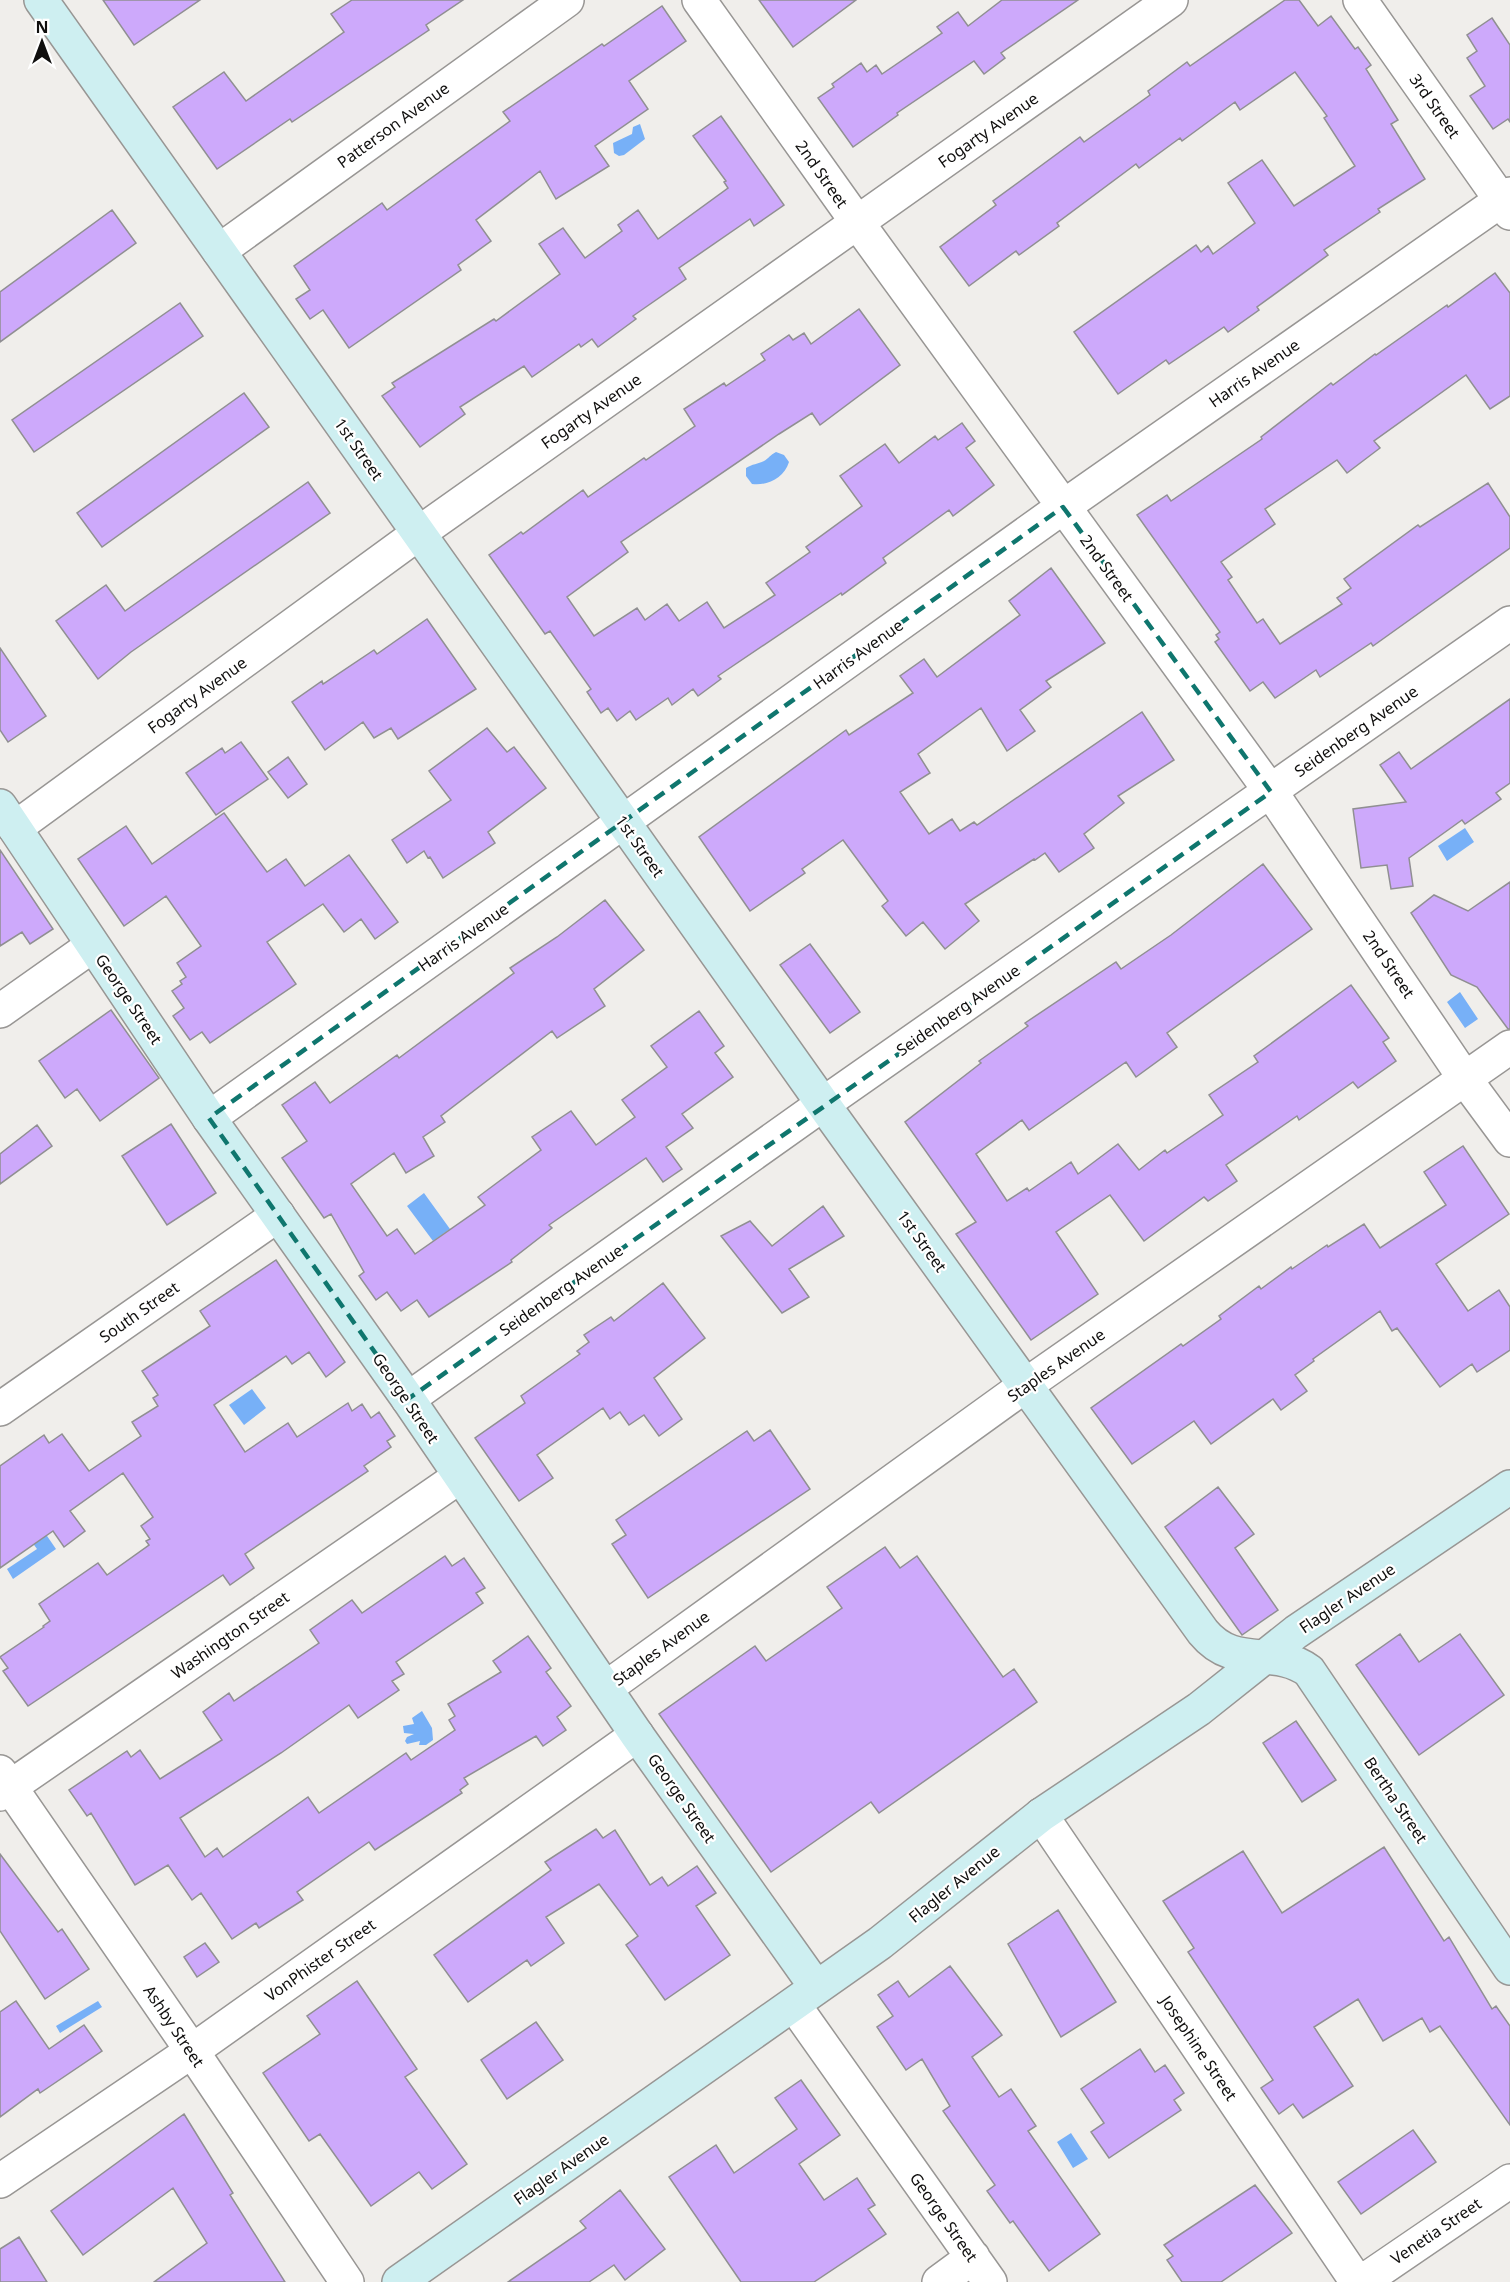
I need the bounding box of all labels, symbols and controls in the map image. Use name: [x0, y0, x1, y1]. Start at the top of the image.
north arrow: [12, 12, 72, 72]
text: N: [35, 16, 49, 38]
street label: 3rd Street: [1405, 69, 1465, 143]
street label: Patterson Avenue: [333, 77, 453, 173]
street label: Fogarty Avenue: [933, 87, 1043, 173]
street label: 2nd Street: [791, 136, 853, 212]
street label: Harris Avenue: [1204, 334, 1304, 412]
street label: Fogarty Avenue: [536, 368, 646, 454]
street label: 1st Street: [330, 413, 389, 485]
street label: 2nd Street: [1075, 530, 1139, 606]
street label: Harris Avenue: [809, 614, 907, 694]
street label: Fogarty Avenue: [143, 652, 251, 738]
street label: Seidenberg Avenue: [1290, 680, 1422, 782]
street label: 1st Street: [611, 810, 670, 882]
street label: Harris Avenue: [413, 898, 513, 976]
street label: 2nd Street: [1358, 926, 1420, 1003]
street label: George Street: [91, 950, 167, 1049]
street label: Seidenberg Avenue: [892, 959, 1024, 1061]
street label: 1st Street: [892, 1206, 952, 1277]
street label: Seidenberg Avenue: [495, 1239, 627, 1341]
street label: South Street: [95, 1276, 184, 1348]
street label: Staples Avenue: [1003, 1323, 1109, 1407]
street label: George Street: [368, 1349, 444, 1448]
street label: Flagler Avenue: [1295, 1558, 1399, 1638]
street label: Washington Street: [167, 1586, 293, 1684]
street label: Staples Avenue: [608, 1605, 714, 1691]
street label: George Street: [643, 1749, 721, 1847]
street label: Bertha Street: [1359, 1753, 1433, 1848]
street label: Flagler Avenue: [904, 1840, 1004, 1928]
street label: VonPhister Street: [260, 1913, 380, 2006]
street label: Ashby Street: [139, 1981, 210, 2071]
street label: Josephine Street: [1155, 1989, 1242, 2105]
street label: Flagler Avenue: [509, 2128, 613, 2210]
street label: George Street: [905, 2168, 983, 2266]
street label: Venetia Street: [1386, 2192, 1486, 2269]

